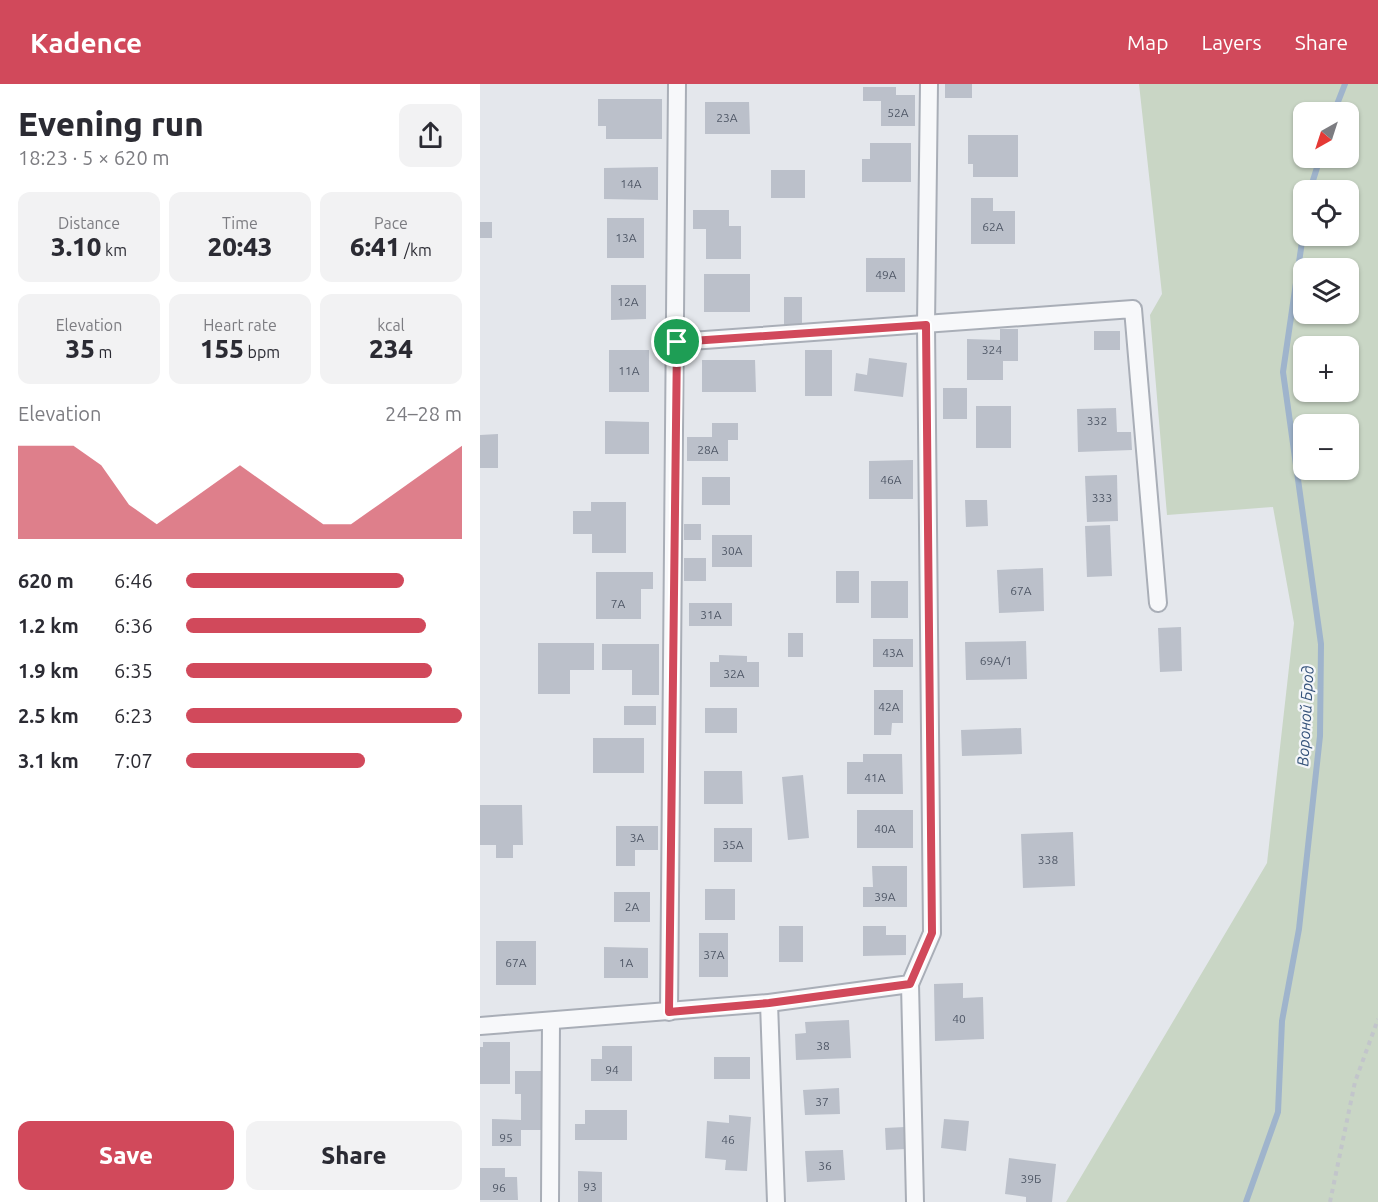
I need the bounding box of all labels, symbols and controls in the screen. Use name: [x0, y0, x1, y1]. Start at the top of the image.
text: Kadence: [30, 27, 142, 58]
text: Map: [1127, 30, 1168, 54]
text: Layers: [1201, 30, 1262, 54]
text: Share: [1295, 30, 1348, 54]
north arrow: [1293, 102, 1359, 168]
map controls: [1293, 102, 1359, 480]
button: share: [399, 104, 462, 167]
text: Evening run: [18, 105, 204, 142]
house number: 52А: [887, 106, 909, 119]
house number: 23А: [716, 111, 738, 124]
text: 18:23 · 5 × 620 m: [18, 146, 170, 169]
house number: 14А: [620, 177, 642, 190]
button: locate: [1293, 180, 1359, 246]
text: Distance: [58, 214, 120, 232]
text: Time: [222, 214, 258, 232]
text: Pace: [374, 214, 408, 232]
house number: 62А: [982, 220, 1004, 233]
house number: 13А: [615, 231, 637, 244]
text: 3.10: [51, 232, 101, 261]
text: 20:43: [207, 232, 273, 261]
text: 6:41: [350, 232, 400, 261]
text: km: [101, 241, 127, 259]
text: /km: [400, 241, 432, 259]
button: layers: [1293, 258, 1359, 324]
house number: 49А: [875, 268, 897, 281]
house number: 12А: [617, 295, 639, 308]
text: Elevation: [56, 316, 122, 334]
text: Heart rate: [203, 316, 277, 334]
text: kcal: [377, 316, 405, 334]
pin: [651, 316, 702, 367]
icon: arrive: [660, 325, 693, 358]
text: 35: [66, 334, 95, 363]
text: 155: [200, 334, 244, 363]
text: 234: [369, 334, 413, 363]
button: +: [1293, 336, 1359, 402]
text: m: [95, 343, 112, 361]
text: bpm: [244, 343, 280, 361]
house number: 324: [982, 343, 1002, 356]
house number: 11А: [618, 364, 640, 377]
text: Elevation: [18, 402, 101, 425]
text: 24–28 m: [385, 402, 462, 425]
house number: 332: [1087, 414, 1107, 427]
button: −: [1293, 414, 1359, 480]
house number: 28А: [697, 443, 719, 456]
house number: 46А: [880, 473, 902, 486]
house number: 333: [1092, 491, 1112, 504]
house number: 30А: [721, 544, 743, 557]
text: 620 m: [18, 569, 74, 592]
text: 6:46: [114, 569, 153, 592]
house number: 67А: [1010, 584, 1032, 597]
house number: 7А: [611, 597, 625, 610]
house number: 31А: [700, 608, 722, 621]
text: 1.2 km: [18, 614, 79, 637]
text: 6:36: [114, 614, 153, 637]
house number: 43А: [882, 646, 904, 659]
house number: 69А/1: [980, 654, 1012, 667]
text: 1.9 km: [18, 659, 79, 682]
text: 6:35: [114, 659, 153, 682]
water label: Вороной Брод: [1293, 665, 1317, 767]
house number: 32А: [723, 667, 745, 680]
house number: 42А: [878, 700, 900, 713]
text: 2.5 km: [18, 704, 79, 727]
text: 6:23: [114, 704, 153, 727]
text: 3.1 km: [18, 749, 79, 772]
text: 7:07: [114, 749, 153, 772]
house number: 41А: [864, 771, 886, 784]
house number: 40А: [874, 822, 896, 835]
house number: 3А: [630, 831, 644, 844]
house number: 35А: [722, 838, 744, 851]
house number: 338: [1038, 853, 1058, 866]
house number: 39А: [874, 890, 896, 903]
house number: 2А: [625, 900, 639, 913]
house number: 37А: [703, 948, 725, 961]
house number: 67А: [505, 956, 527, 969]
house number: 1А: [619, 956, 633, 969]
house number: 40: [952, 1012, 966, 1025]
house number: 38: [816, 1039, 830, 1052]
house number: 94: [605, 1063, 619, 1076]
house number: 37: [815, 1095, 829, 1108]
button: Save: [18, 1121, 234, 1190]
button: Share: [246, 1121, 462, 1190]
house number: 95: [499, 1131, 513, 1144]
house number: 46: [721, 1133, 735, 1146]
house number: 36: [818, 1159, 832, 1172]
house number: 39Б: [1021, 1172, 1041, 1185]
house number: 93: [583, 1180, 597, 1193]
house number: 96: [492, 1181, 506, 1194]

